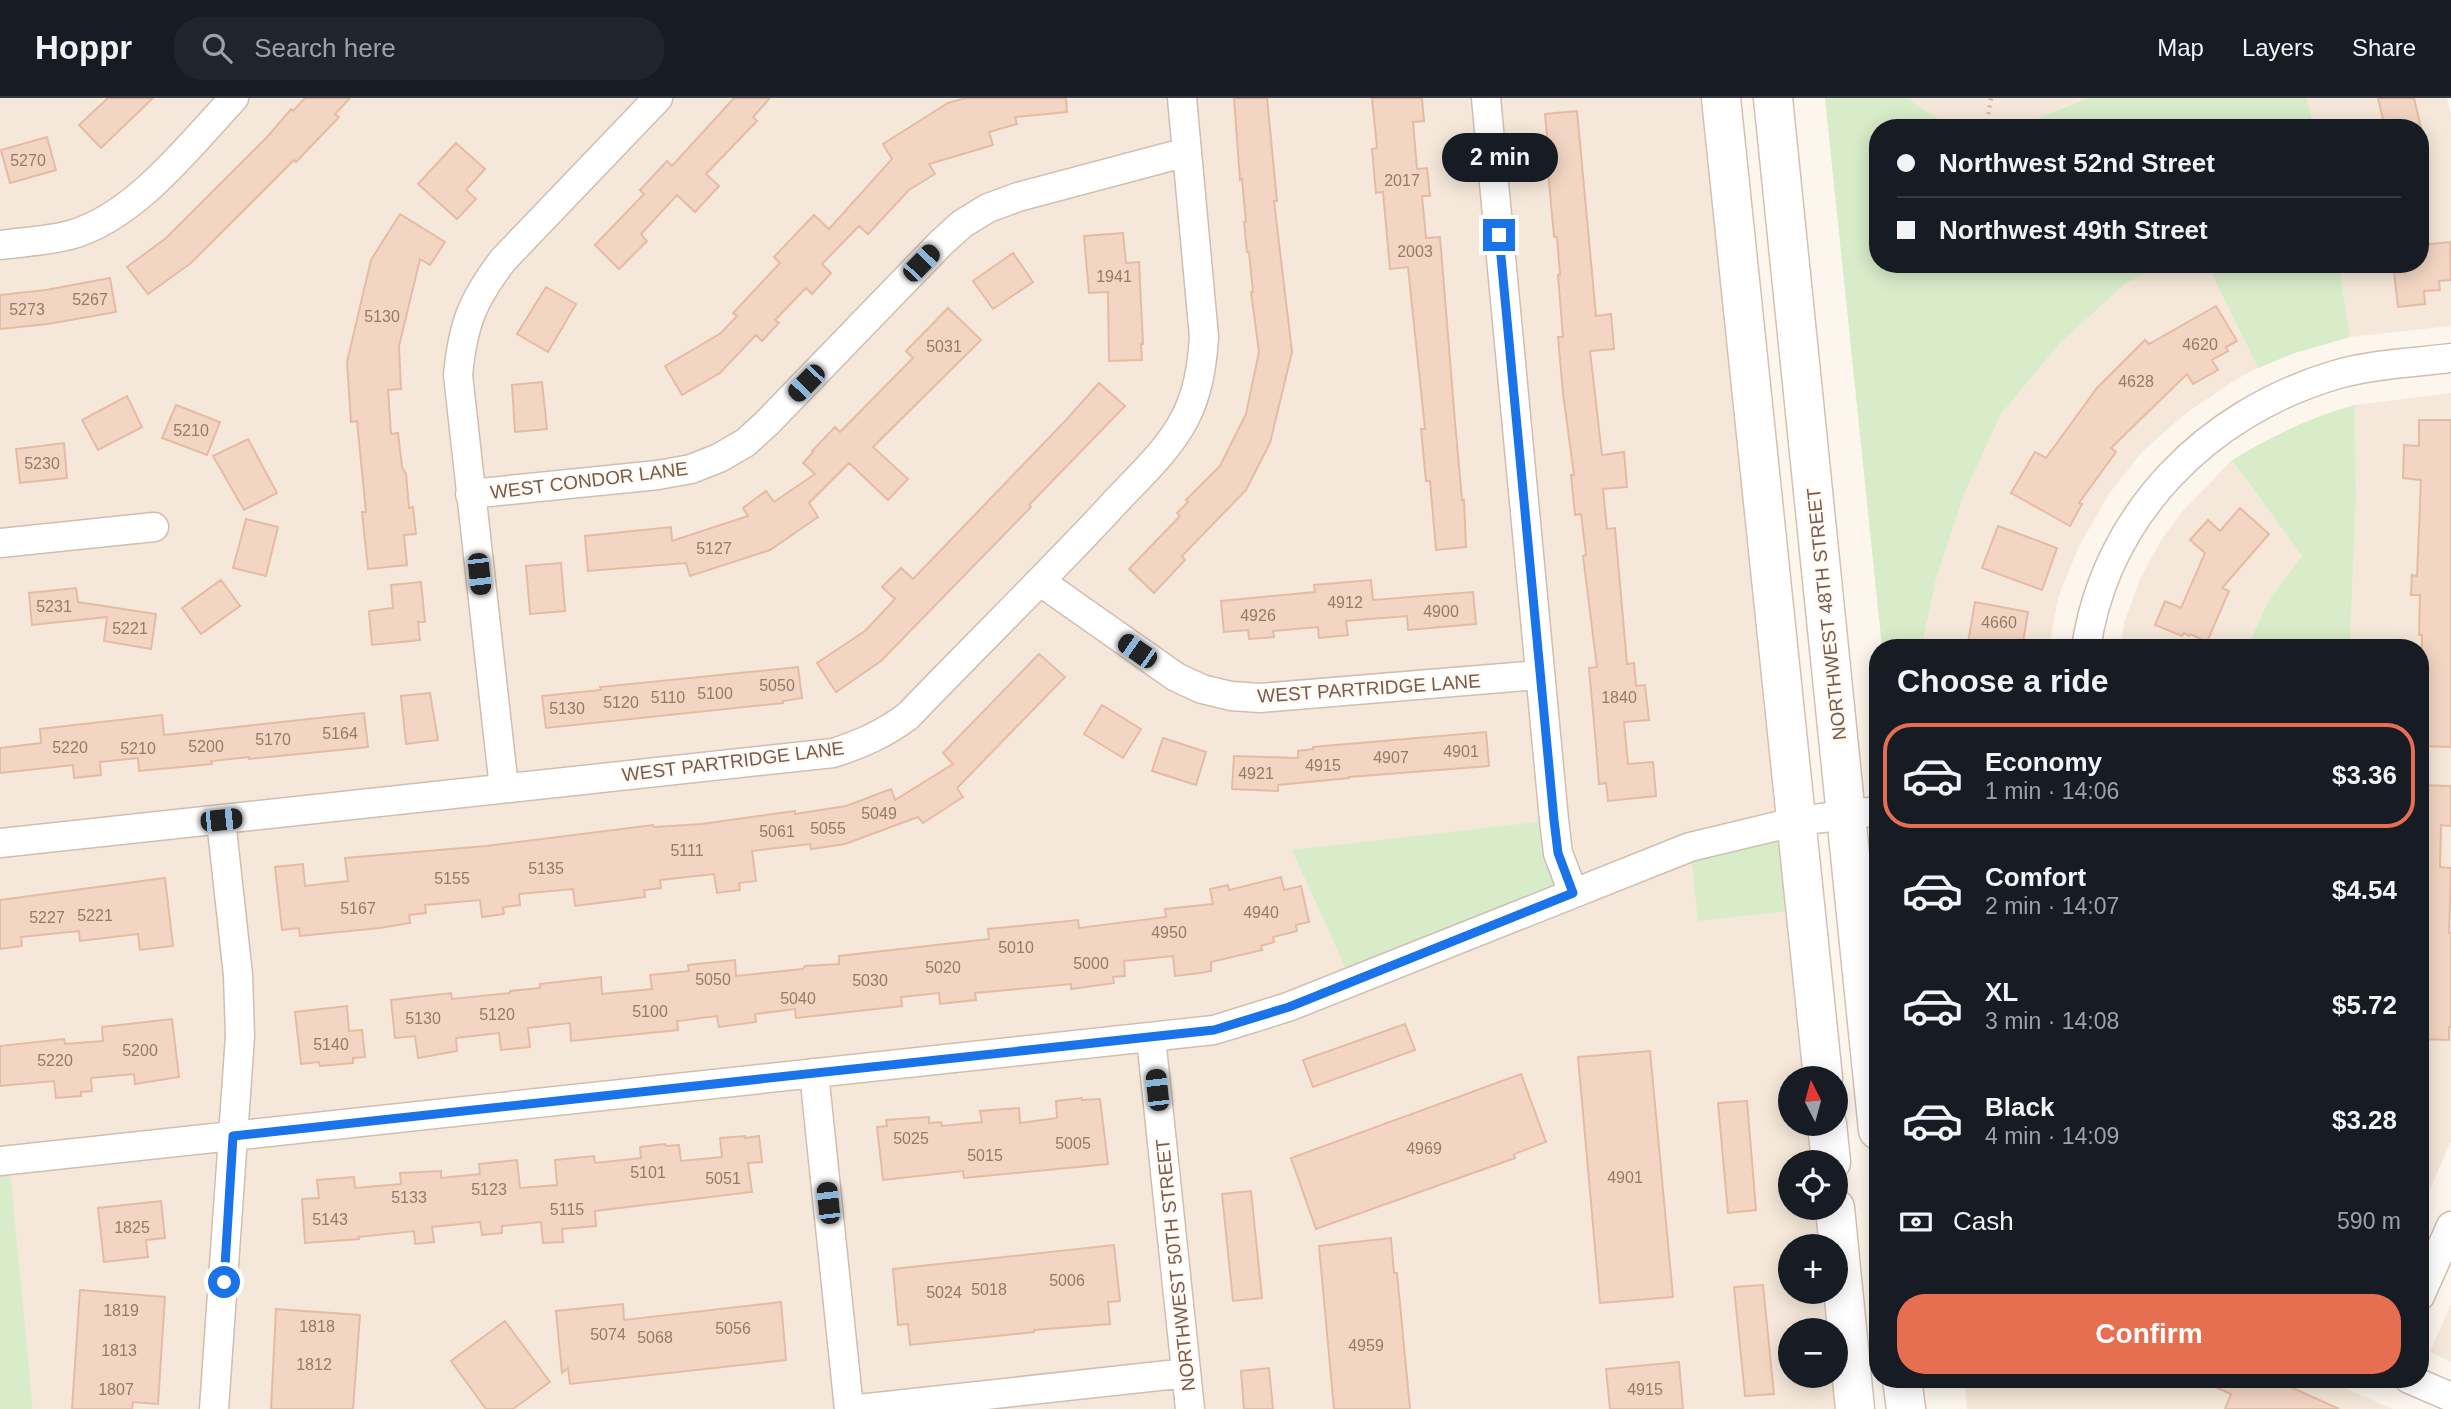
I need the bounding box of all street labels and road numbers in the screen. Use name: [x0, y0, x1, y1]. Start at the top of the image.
street label: WEST CONDOR LANE: [489, 458, 689, 503]
street label: NORTHWEST 48TH STREET: [1803, 486, 1850, 741]
street label: WEST PARTRIDGE LANE: [1257, 670, 1481, 707]
street label: WEST PARTRIDGE LANE: [621, 737, 845, 786]
street label: NORTHWEST 50TH STREET: [1152, 1137, 1199, 1392]

